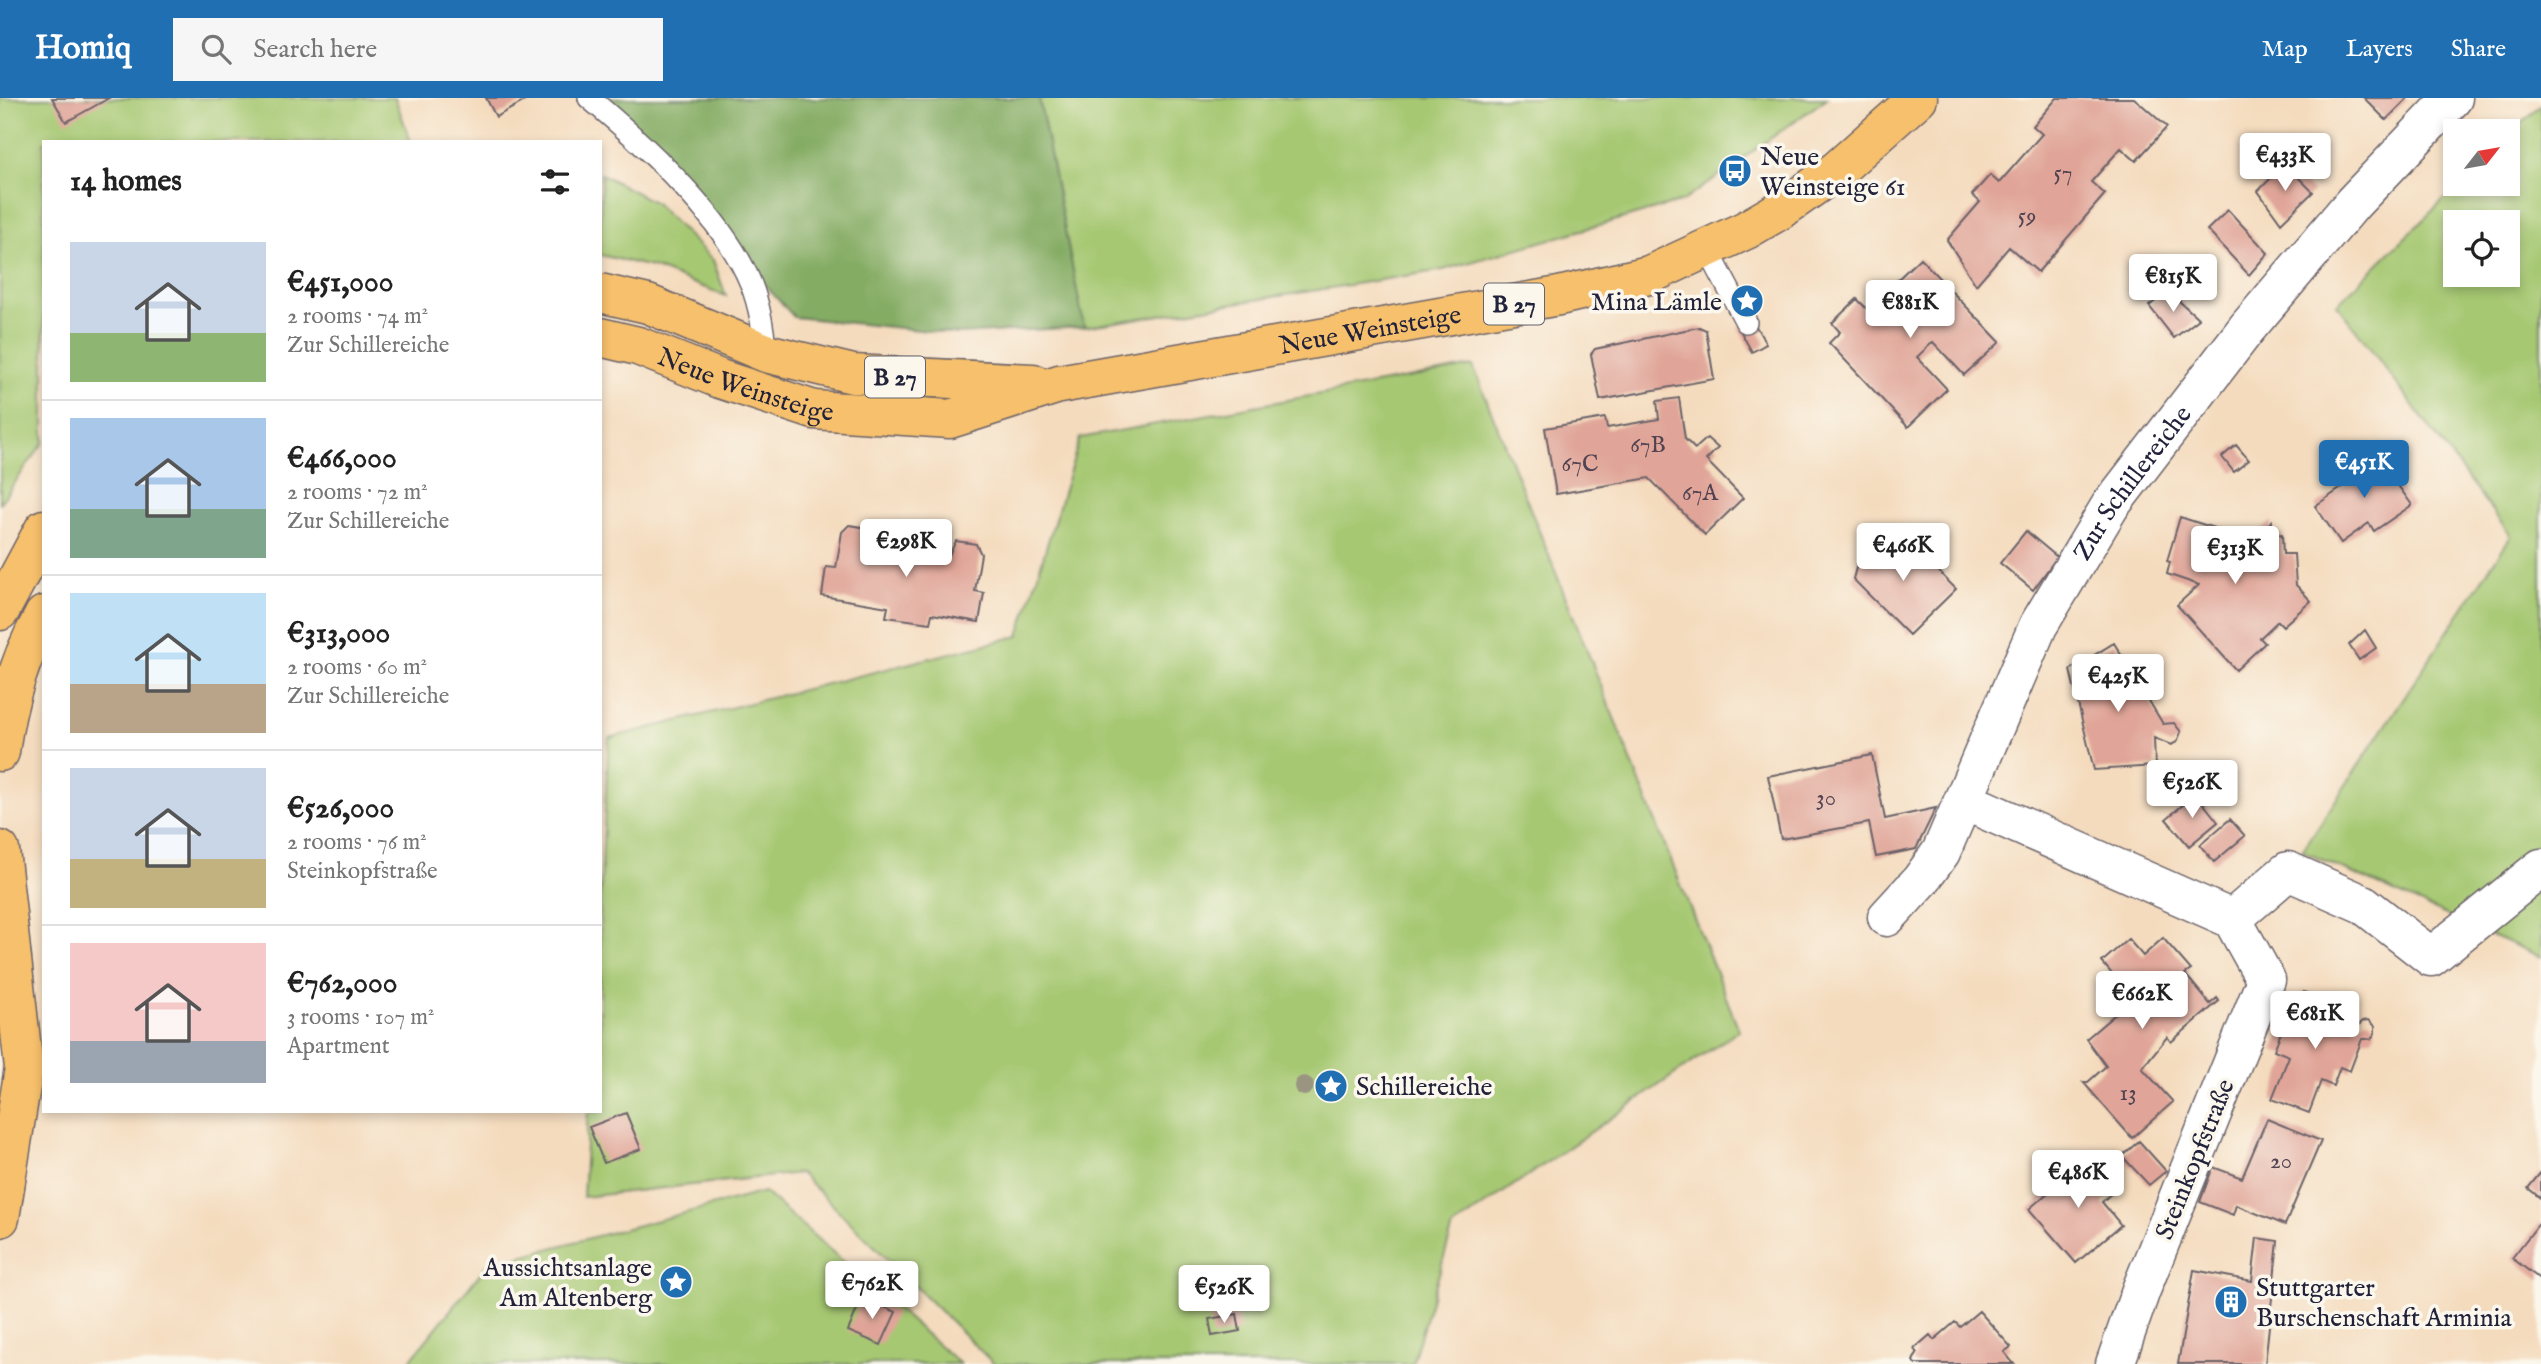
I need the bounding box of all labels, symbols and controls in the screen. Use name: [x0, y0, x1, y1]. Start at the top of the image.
search box: [173, 18, 663, 81]
text: Homiq: [35, 28, 131, 70]
icon: search: [197, 30, 235, 68]
text: Search here: [253, 33, 377, 66]
text: Map: [2262, 34, 2308, 65]
text: Layers: [2346, 34, 2413, 65]
text: Share: [2451, 34, 2506, 65]
north arrow: [2443, 119, 2520, 196]
map controls: [2443, 119, 2520, 287]
pin: €433K: [2236, 134, 2334, 193]
place label: Neue Weinsteige 61: [1760, 141, 1905, 204]
text: €433K: [2256, 141, 2314, 170]
bus stop icon: Neue Weinsteige 61: [1716, 152, 1754, 190]
house number: 57: [2053, 159, 2073, 188]
text: 14 homes: [70, 163, 182, 201]
icon: filters: [536, 163, 574, 201]
house number: 59: [2018, 202, 2036, 231]
button: locate: [2443, 210, 2520, 287]
pin: €815K: [2124, 254, 2222, 314]
text: €815K: [2145, 262, 2201, 291]
text: €451,000: [287, 264, 393, 302]
icon: home: [126, 270, 210, 354]
pin: €881K: [1861, 280, 1959, 340]
place icon: Mina Lämle: [1728, 282, 1766, 320]
road number: B 27: [1484, 284, 1544, 324]
place label: Mina Lämle: [1591, 286, 1722, 319]
text: €881K: [1882, 288, 1938, 317]
street label: Neue Weinsteige: [1277, 299, 1464, 363]
text: 2 rooms · 74 m²: [287, 302, 428, 331]
text: Zur Schillereiche: [287, 331, 449, 360]
street label: Neue Weinsteige: [653, 341, 835, 429]
road number: B 27: [865, 356, 925, 398]
street label: Zur Schillereiche: [2066, 399, 2199, 567]
house number: 67B: [1630, 431, 1666, 460]
text: €466,000: [287, 440, 397, 478]
pin: €451K: [2315, 440, 2413, 500]
icon: home: [126, 446, 210, 530]
text: €451K: [2335, 448, 2393, 477]
house number: 67C: [1562, 450, 1598, 479]
text: 2 rooms · 72 m²: [287, 478, 428, 507]
house number: 67A: [1682, 479, 1719, 508]
text: Zur Schillereiche: [287, 507, 449, 536]
pin: €298K: [857, 519, 955, 579]
pin: €466K: [1854, 524, 1952, 583]
pin: €313K: [2186, 526, 2284, 586]
text: €298K: [876, 527, 936, 556]
text: €466K: [1873, 531, 1933, 560]
text: €313K: [2207, 534, 2263, 563]
text: €313,000: [287, 615, 390, 653]
icon: home: [126, 621, 210, 705]
text: 2 rooms · 60 m²: [287, 653, 427, 682]
pin: €425K: [2069, 654, 2167, 714]
text: €425K: [2088, 662, 2148, 691]
text: Zur Schillereiche: [287, 682, 449, 711]
pin: €526K: [2143, 760, 2241, 820]
text: €526K: [2163, 768, 2221, 797]
house number: 30: [1816, 784, 1836, 813]
text: €526,000: [287, 790, 394, 828]
icon: home: [126, 796, 210, 880]
text: 2 rooms · 76 m²: [287, 828, 427, 857]
text: Steinkopfstraße: [287, 857, 438, 886]
text: €762,000: [287, 965, 398, 1003]
icon: home: [126, 971, 210, 1055]
pin: €662K: [2093, 972, 2191, 1031]
text: €662K: [2112, 979, 2172, 1008]
pin: €681K: [2266, 992, 2364, 1051]
text: €681K: [2286, 999, 2344, 1028]
text: 3 rooms · 107 m²: [287, 1003, 435, 1032]
text: Apartment: [287, 1032, 390, 1061]
place icon: Schillereiche: [1312, 1067, 1350, 1105]
place label: Schillereiche: [1356, 1071, 1493, 1104]
street label: Steinkopfstraße: [2148, 1074, 2243, 1245]
house number: 13: [2119, 1079, 2137, 1108]
house number: 20: [2270, 1147, 2292, 1176]
pin: €486K: [2029, 1150, 2127, 1210]
text: €486K: [2048, 1158, 2108, 1187]
place label: Aussichtsanlage Am Altenberg: [482, 1252, 653, 1315]
pin: €762K: [823, 1262, 921, 1321]
place icon: Aussichtsanlage Am Altenberg: [657, 1263, 695, 1301]
pin: €526K: [1175, 1266, 1273, 1325]
text: €762K: [841, 1269, 903, 1298]
place label: Stuttgarter Burschenschaft Arminia: [2256, 1272, 2512, 1335]
text: €526K: [1195, 1273, 1253, 1302]
building icon: Stuttgarter Burschenschaft Arminia: [2212, 1283, 2250, 1321]

